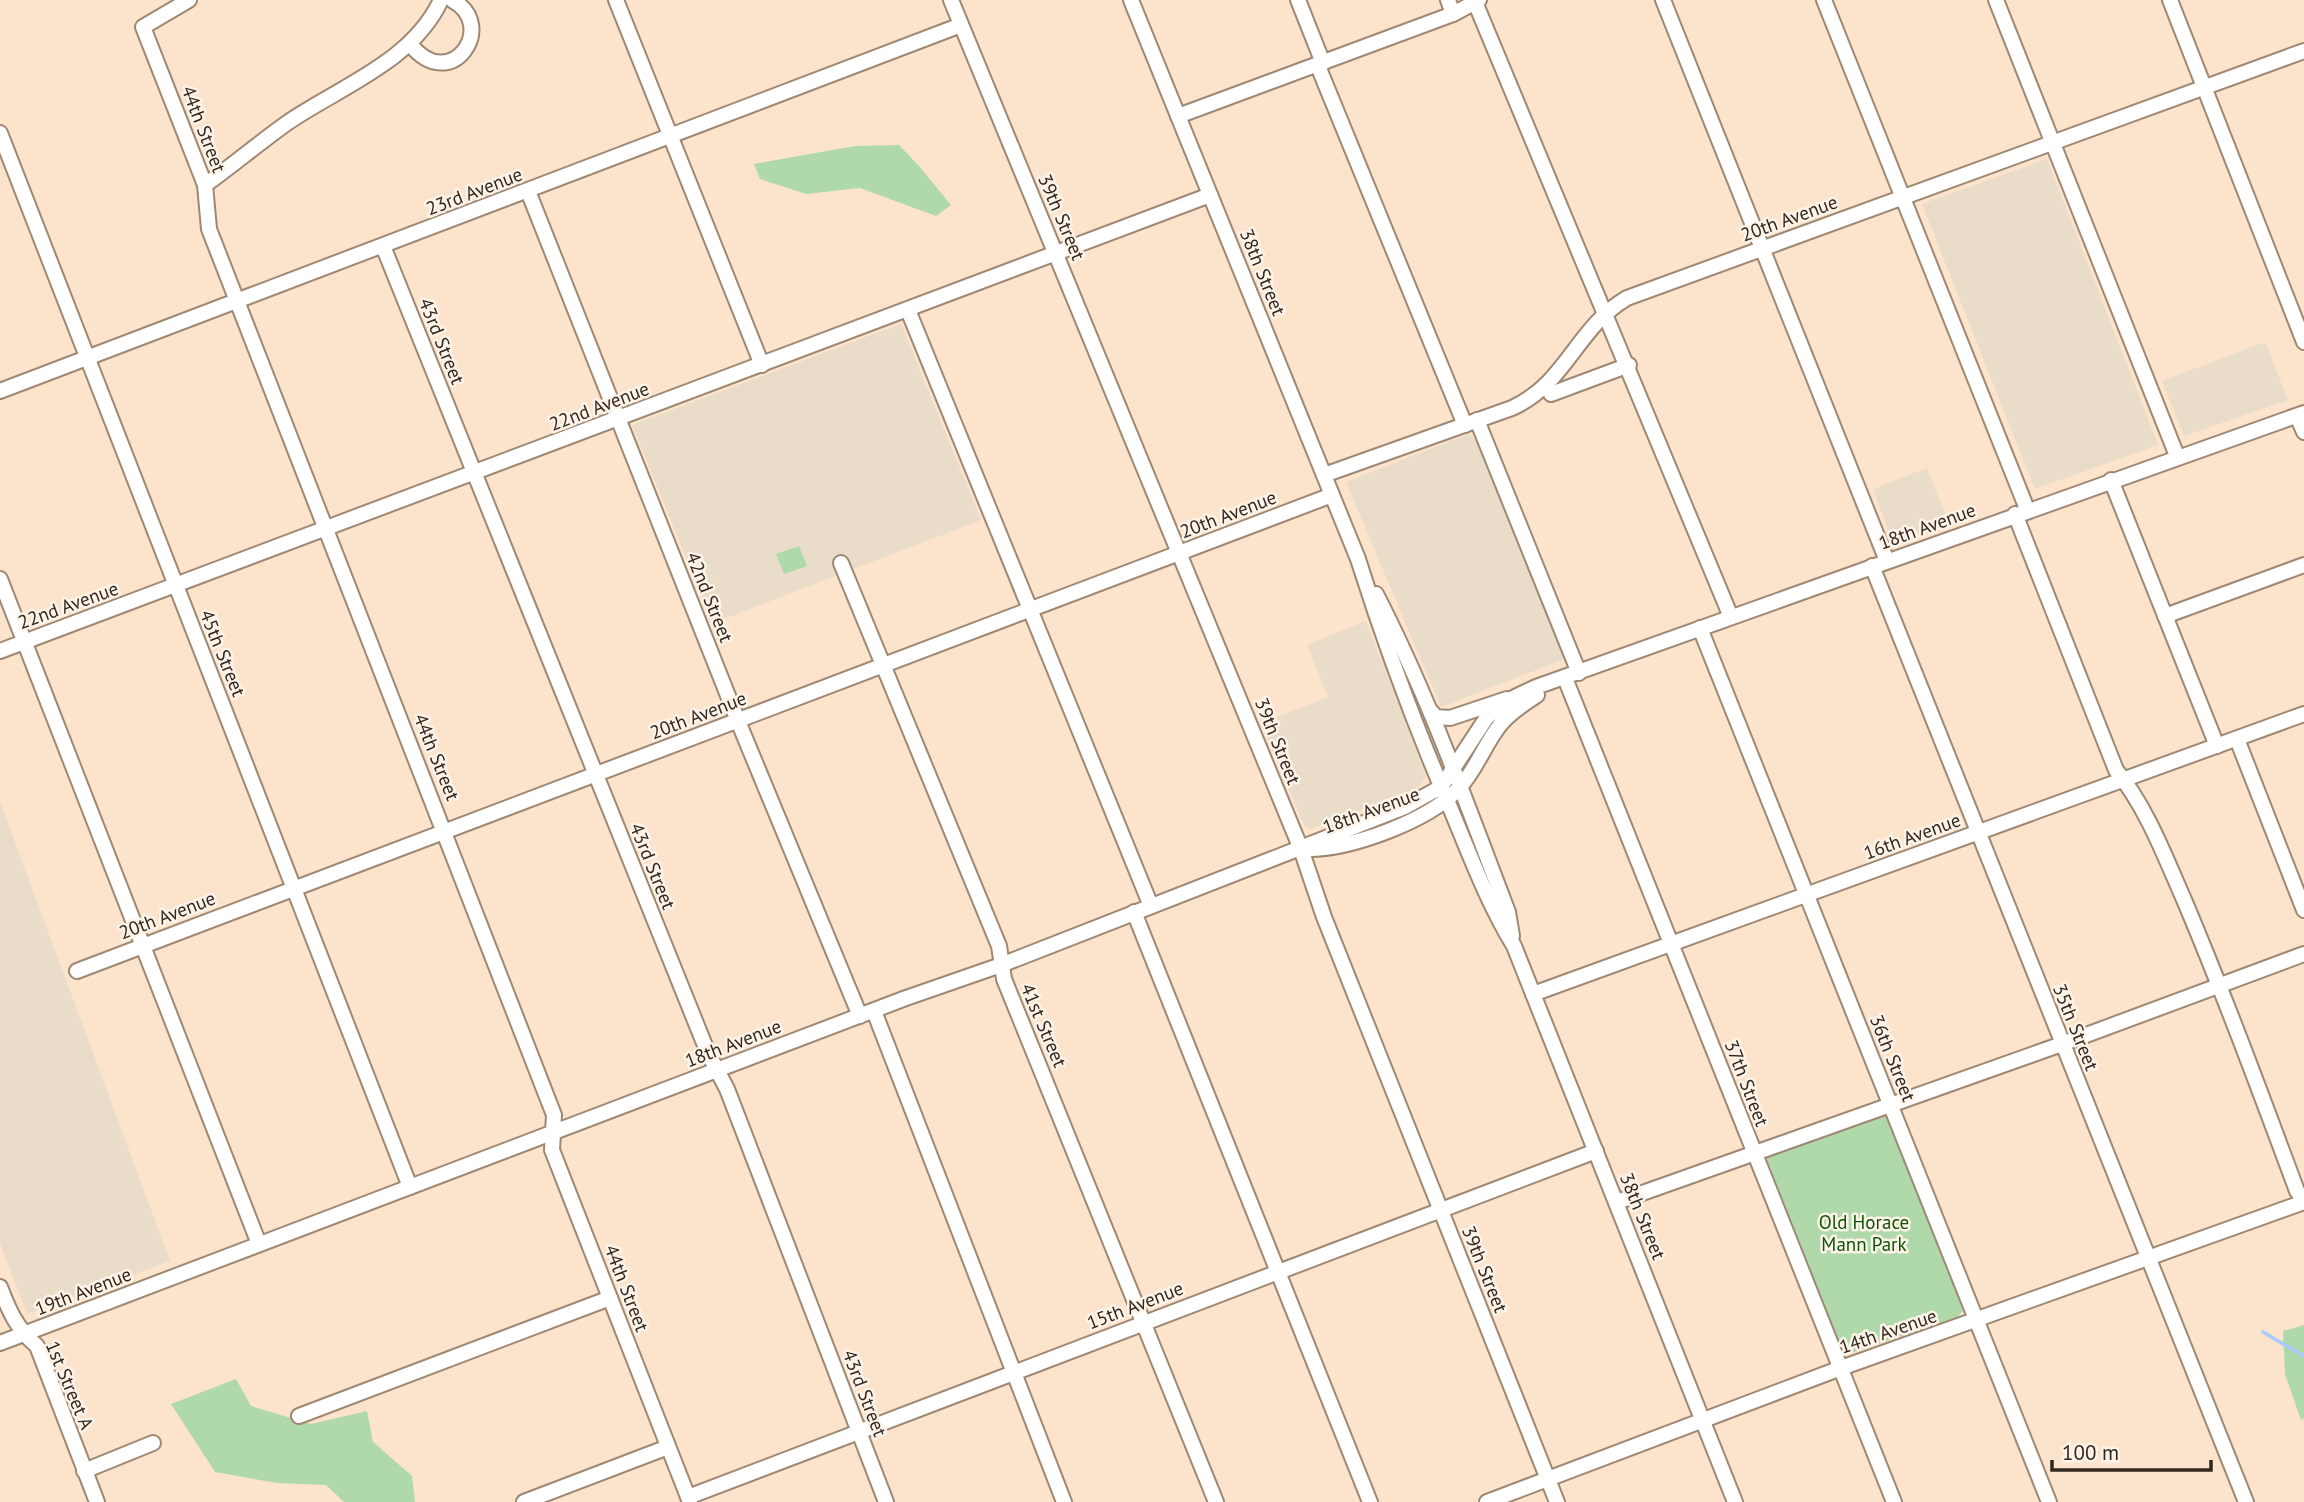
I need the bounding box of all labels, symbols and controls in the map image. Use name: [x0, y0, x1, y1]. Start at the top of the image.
street label: 44th Street: [176, 82, 232, 176]
street label: 23rd Avenue: [422, 162, 526, 220]
street label: 39th Street: [1033, 170, 1091, 264]
street label: 20th Avenue: [1737, 189, 1841, 247]
street label: 38th Street: [1235, 225, 1291, 319]
street label: 43rd Street: [414, 294, 470, 388]
street label: 22nd Avenue: [546, 376, 652, 436]
street label: 20th Avenue: [1176, 485, 1280, 543]
street label: 18th Avenue: [1875, 497, 1979, 555]
street label: 42nd Street: [681, 548, 739, 646]
street label: 22nd Avenue: [14, 576, 122, 634]
street label: 45th Street: [195, 606, 251, 700]
street label: 20th Avenue: [646, 686, 750, 744]
street label: 39th Street: [1250, 694, 1306, 788]
street label: 44th Street: [409, 710, 465, 804]
street label: 18th Avenue: [1319, 781, 1423, 839]
street label: 16th Avenue: [1860, 807, 1964, 865]
street label: 43rd Street: [625, 819, 681, 913]
street label: 20th Avenue: [115, 886, 219, 944]
street label: 41st Street: [1016, 979, 1073, 1071]
street label: 35th Street: [2048, 980, 2104, 1074]
street label: 36th Street: [1865, 1011, 1921, 1105]
street label: 18th Avenue: [681, 1014, 785, 1072]
street label: 37th Street: [1720, 1036, 1775, 1130]
street label: 38th Street: [1615, 1169, 1671, 1263]
park label: Old Horace Mann Park: [1819, 1210, 1909, 1256]
street label: 39th Street: [1457, 1222, 1513, 1316]
street label: 44th Street: [599, 1241, 655, 1335]
street label: 19th Avenue: [31, 1262, 135, 1320]
street label: 15th Avenue: [1083, 1276, 1187, 1334]
street label: 14th Avenue: [1836, 1303, 1940, 1359]
street label: 1st Street A: [41, 1337, 99, 1433]
street label: 43rd Street: [837, 1346, 893, 1440]
scale bar: [2052, 1428, 2211, 1472]
text: 100 m: [2062, 1439, 2119, 1466]

